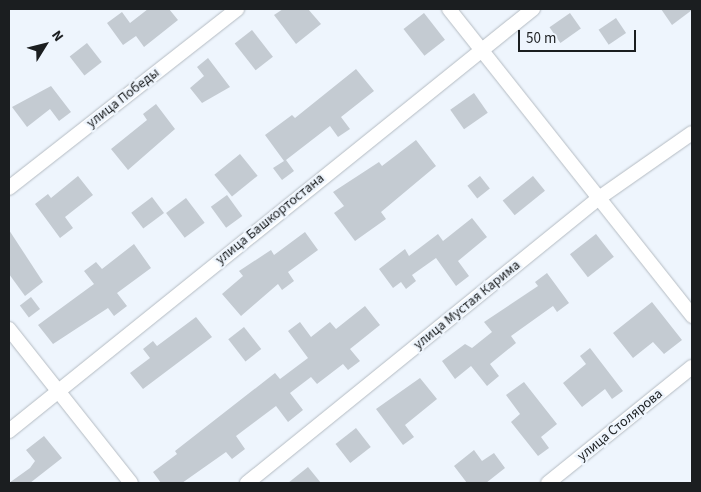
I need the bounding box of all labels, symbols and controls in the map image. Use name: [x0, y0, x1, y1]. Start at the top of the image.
north arrow: [20, 20, 70, 70]
scale bar: [521, 20, 638, 52]
text: N: [46, 27, 68, 46]
text: 50 m: [526, 28, 556, 49]
street label: улица Победы: [83, 64, 163, 132]
street label: улица Башкортостана: [212, 170, 328, 268]
street label: улица Мустая Карима: [410, 257, 524, 353]
street label: улица Столярова: [574, 385, 666, 465]

